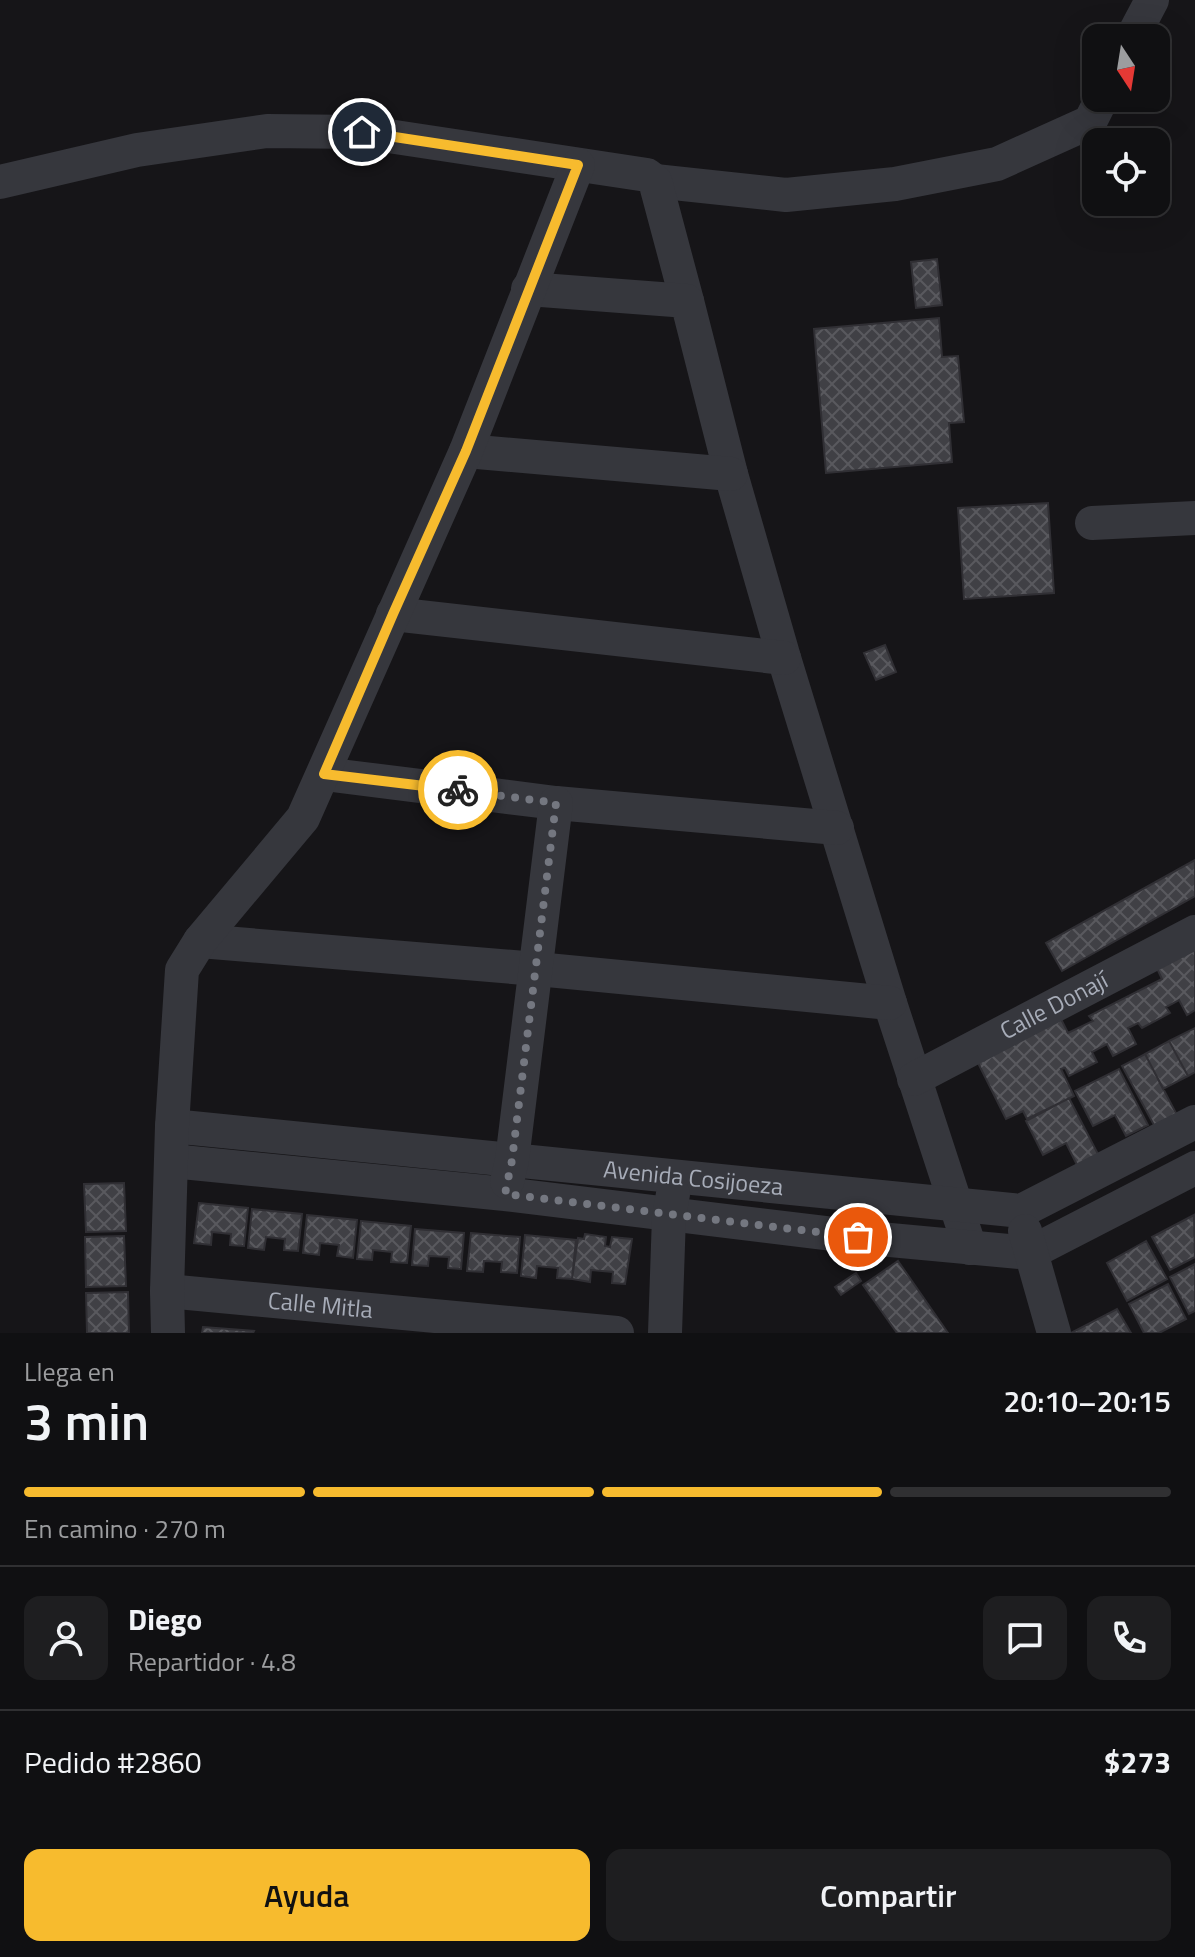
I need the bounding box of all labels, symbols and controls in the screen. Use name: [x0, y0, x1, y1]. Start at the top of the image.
north arrow: [1082, 24, 1170, 112]
map controls: [1082, 24, 1170, 216]
pin: [328, 98, 396, 166]
icon: home: [340, 110, 384, 154]
button: locate: [1082, 128, 1170, 216]
courier: [418, 750, 498, 830]
icon: bike: [436, 768, 480, 812]
street label: Calle Donají: [993, 961, 1115, 1048]
street label: Avenida Cosijoeza: [602, 1150, 785, 1204]
pin: [824, 1203, 892, 1271]
icon: bag: [836, 1215, 880, 1259]
street label: Calle Mitla: [266, 1282, 374, 1327]
text: Llega en: [24, 1352, 115, 1391]
text: 20:10–20:15: [1004, 1378, 1171, 1424]
text: 3 min: [24, 1381, 149, 1460]
text: En camino · 270 m: [24, 1509, 226, 1548]
button: person: [24, 1596, 108, 1680]
text: Diego: [128, 1596, 202, 1642]
button: chat: [983, 1596, 1067, 1680]
button: phone: [1087, 1596, 1171, 1680]
text: Repartidor · 4.8: [128, 1642, 296, 1681]
text: Pedido #2860: [24, 1739, 202, 1785]
text: $273: [1104, 1739, 1171, 1785]
button: Ayuda: [24, 1849, 590, 1941]
button: Compartir: [606, 1849, 1171, 1941]

